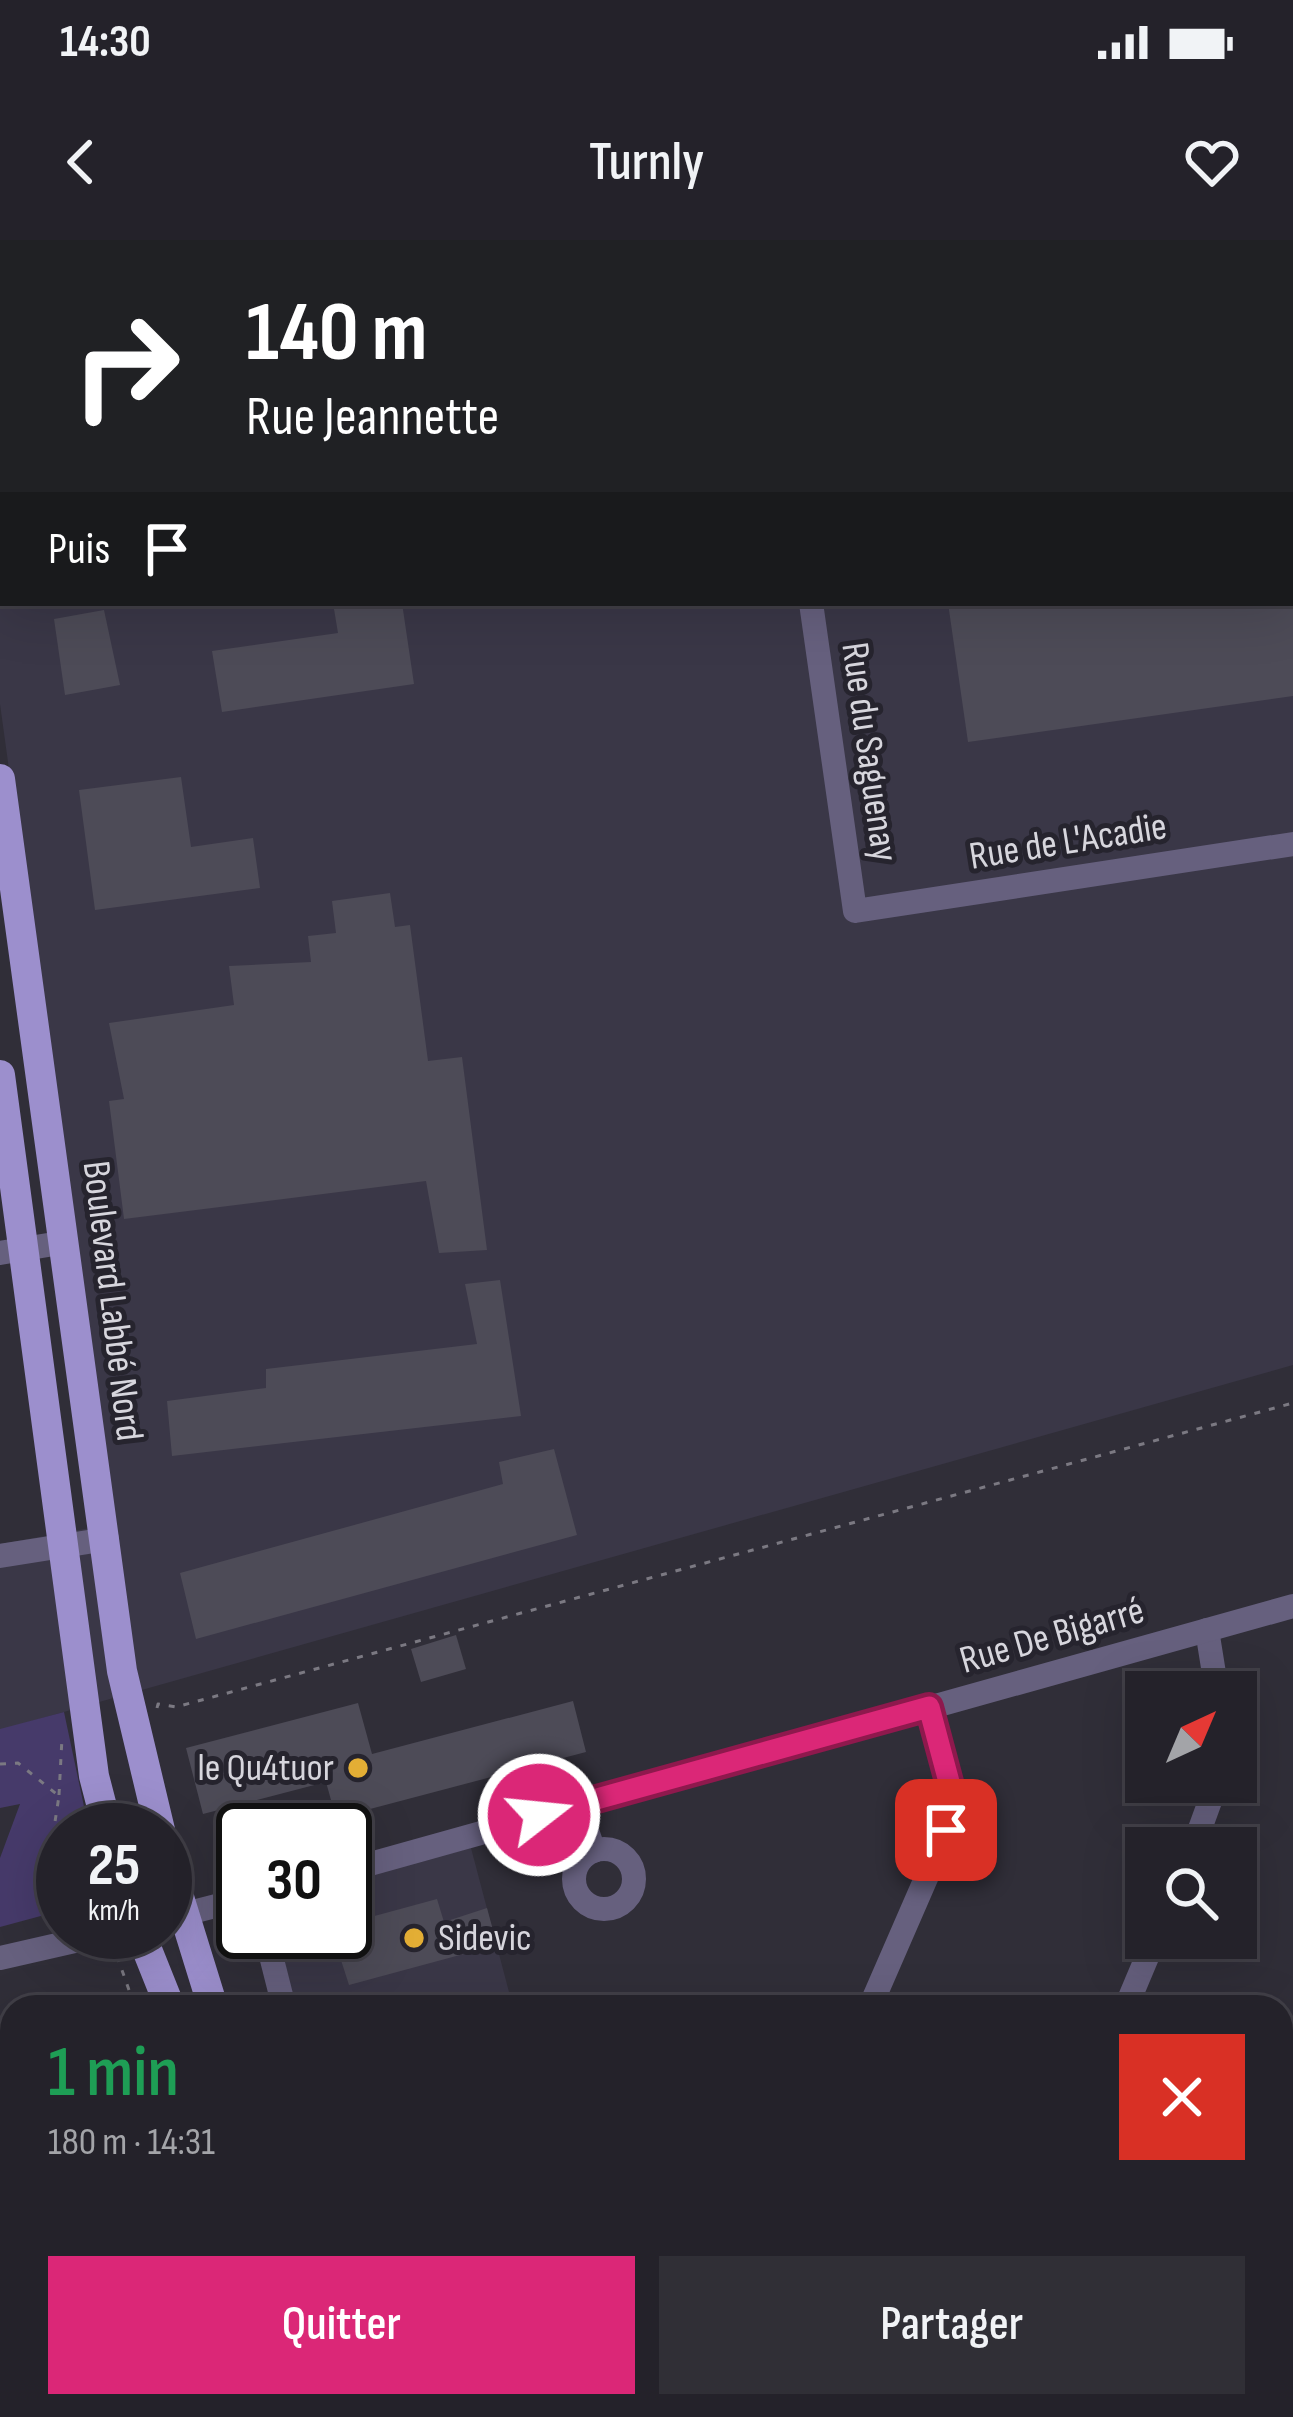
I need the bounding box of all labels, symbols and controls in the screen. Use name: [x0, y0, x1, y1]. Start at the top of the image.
text: 14:30: [60, 15, 151, 70]
icon: back: [48, 129, 114, 195]
icon: heart: [1179, 129, 1245, 195]
text: Turnly: [589, 130, 704, 195]
text: 140 m: [246, 283, 427, 384]
icon: right: [48, 288, 204, 444]
text: Rue Jeannette: [246, 385, 499, 450]
icon: arrive: [134, 516, 200, 582]
text: Puis: [48, 522, 110, 577]
street label: Rue du Saguenay: [830, 639, 908, 865]
street label: Rue de L'Acadie: [966, 803, 1170, 881]
street label: Boulevard Labbé Nord: [72, 1158, 152, 1444]
street label: Rue De Bigarré: [954, 1587, 1150, 1685]
north arrow: [1125, 1671, 1257, 1803]
map controls: [1125, 1671, 1257, 1959]
place label: le Qu4tuor: [197, 1745, 334, 1792]
position arrow: [476, 1752, 602, 1878]
marker: le Qu4tuor: [345, 1755, 371, 1781]
pin: [895, 1779, 997, 1881]
icon: arrive: [913, 1797, 979, 1863]
speed limit sign: 30: [216, 1803, 372, 1959]
button: search: [1125, 1827, 1257, 1959]
text: 25: [88, 1830, 140, 1902]
text: km/h: [88, 1893, 140, 1929]
place label: Sidevic: [438, 1915, 532, 1962]
marker: Sidevic: [401, 1925, 427, 1951]
text: 1 min: [48, 2030, 179, 2117]
button: close: [1119, 2034, 1245, 2160]
text: 180 m · 14:31: [48, 2119, 215, 2166]
button: Quitter: [48, 2256, 635, 2394]
button: Partager: [659, 2256, 1245, 2394]

